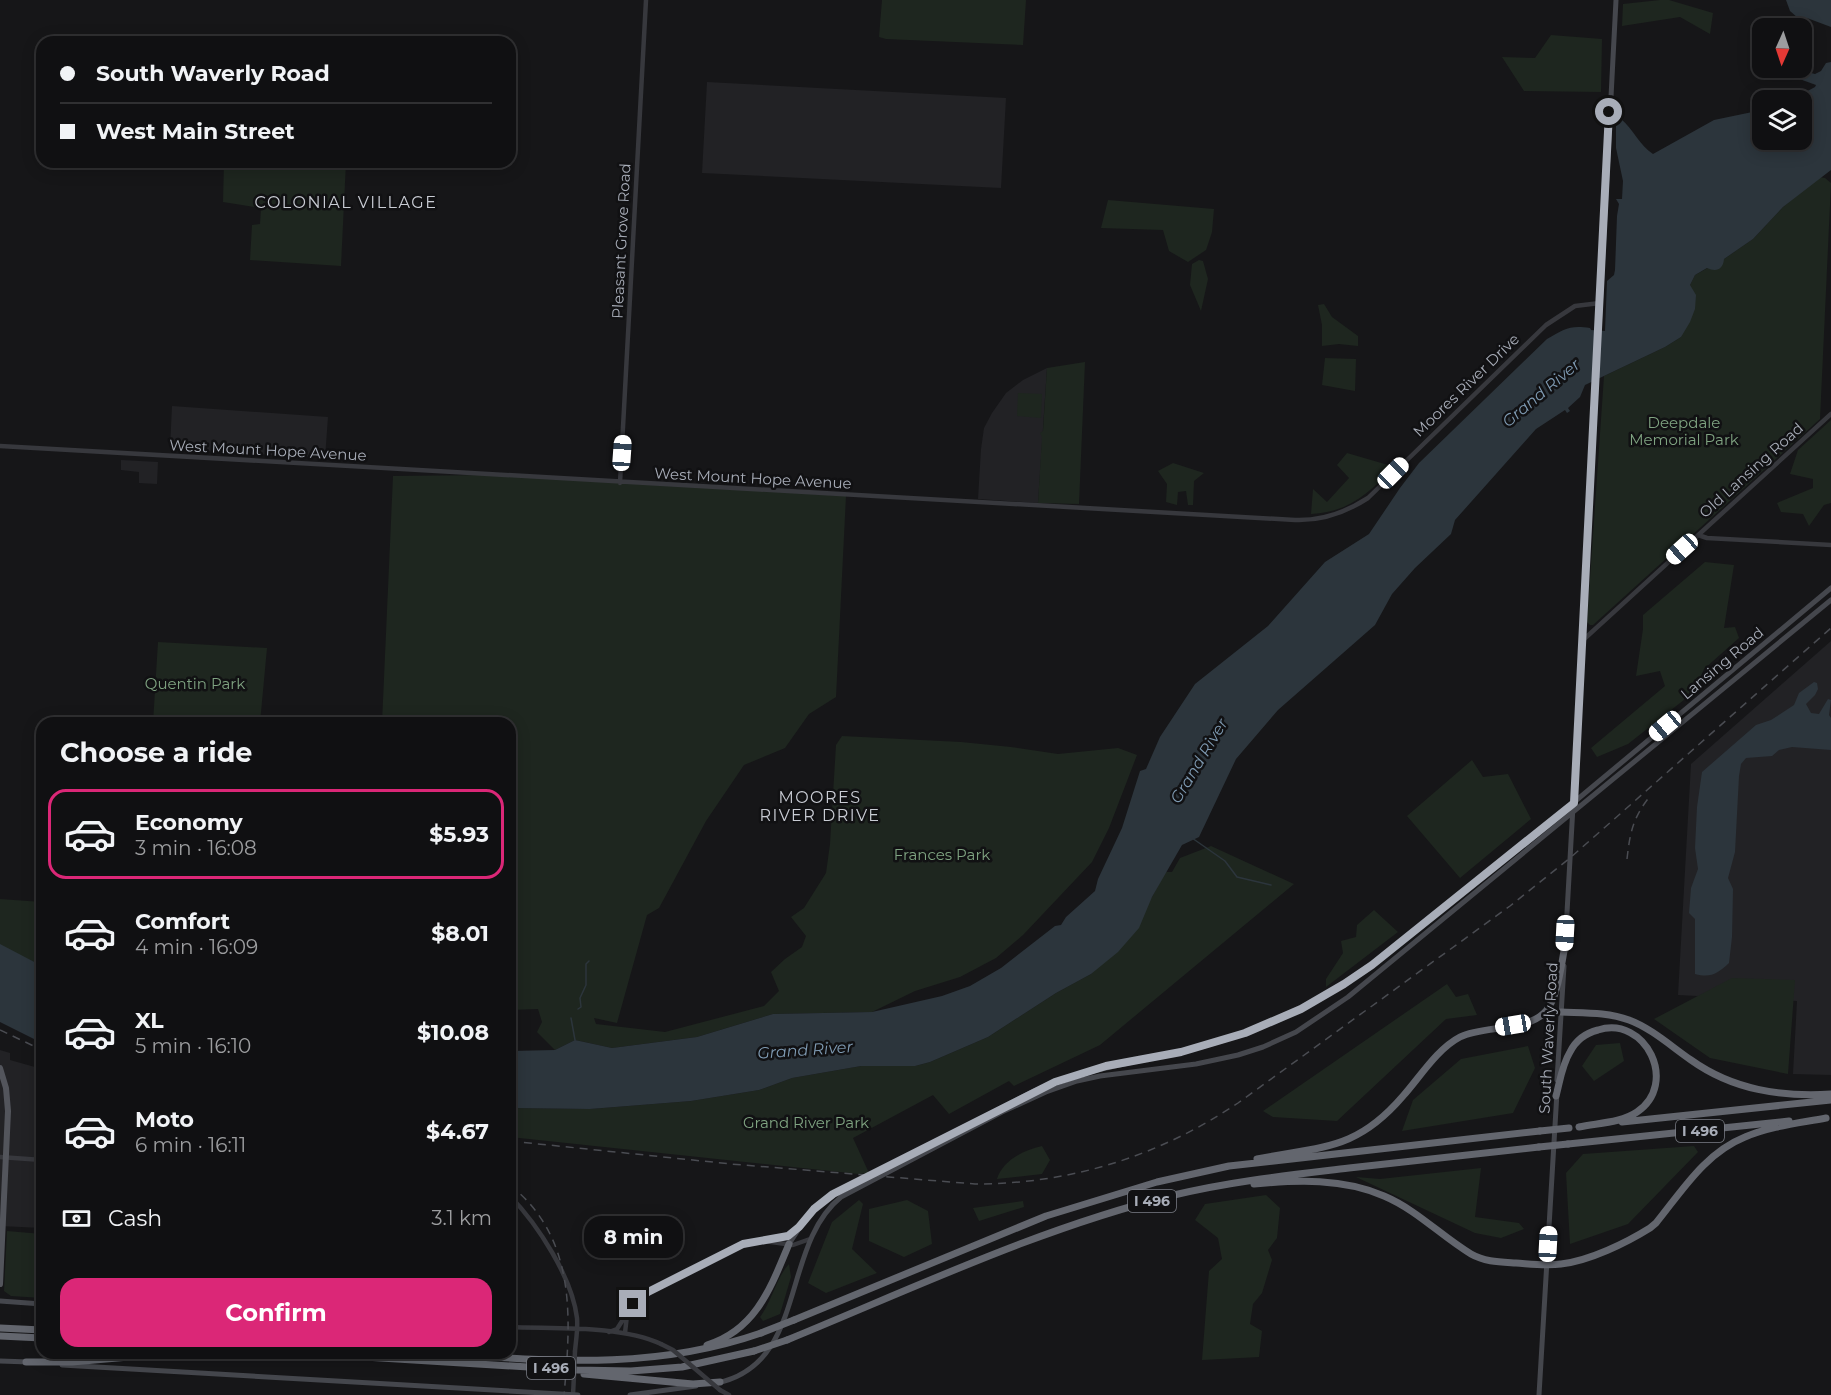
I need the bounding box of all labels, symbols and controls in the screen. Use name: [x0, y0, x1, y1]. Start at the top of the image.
north arrow: [1752, 18, 1812, 78]
map controls: [1752, 18, 1812, 150]
text: South Waverly Road: [96, 60, 330, 87]
button: layers: [1752, 90, 1812, 150]
route start: [1595, 98, 1622, 125]
text: West Main Street: [96, 118, 295, 145]
street label: Pleasant Grove Road: [607, 163, 635, 319]
district label: COLONIAL VILLAGE: [255, 193, 437, 212]
street label: Moores River Drive: [1409, 329, 1523, 441]
water label: Grand River: [1498, 355, 1584, 431]
park label: Deepdale Memorial Park: [1629, 413, 1739, 449]
street label: Old Lansing Road: [1695, 418, 1807, 522]
car: [612, 434, 632, 472]
street label: West Mount Hope Avenue: [169, 435, 367, 465]
car: [1374, 454, 1412, 492]
street label: West Mount Hope Avenue: [654, 463, 852, 493]
car: [1663, 530, 1701, 568]
street label: Lansing Road: [1677, 623, 1767, 703]
park label: Quentin Park: [145, 674, 245, 693]
car: [1645, 708, 1685, 744]
water label: Grand River: [1166, 715, 1232, 807]
text: Choose a ride: [60, 736, 252, 769]
district label: MOORES RIVER DRIVE: [759, 788, 881, 825]
icon: car: [63, 807, 117, 861]
text: Economy: [135, 809, 243, 836]
text: $5.93: [429, 821, 489, 848]
text: 3 min · 16:08: [135, 836, 257, 860]
park label: Frances Park: [894, 845, 990, 864]
icon: car: [63, 906, 117, 960]
text: Comfort: [135, 908, 230, 935]
car: [1555, 915, 1575, 951]
text: $8.01: [431, 920, 489, 947]
text: 4 min · 16:09: [135, 935, 258, 959]
street label: South Waverly Road: [1535, 962, 1561, 1114]
icon: car: [63, 1005, 117, 1059]
text: XL: [135, 1007, 164, 1034]
car: [1494, 1013, 1532, 1037]
text: $10.08: [417, 1019, 489, 1046]
text: 5 min · 16:10: [135, 1034, 251, 1058]
water label: Grand River: [757, 1037, 854, 1063]
icon: car: [63, 1104, 117, 1158]
text: Moto: [135, 1106, 194, 1133]
park label: Grand River Park: [743, 1113, 869, 1132]
text: $4.67: [426, 1118, 489, 1145]
road number: I 496: [1676, 1120, 1724, 1142]
text: 6 min · 16:11: [135, 1133, 246, 1157]
road number: I 496: [1128, 1190, 1176, 1212]
icon: cash: [60, 1202, 93, 1235]
text: Cash: [108, 1205, 162, 1232]
text: 3.1 km: [431, 1206, 492, 1230]
callout: 8 min: [584, 1217, 682, 1259]
text: 8 min: [604, 1225, 663, 1249]
car: [1538, 1226, 1558, 1262]
button: Confirm: [60, 1278, 492, 1347]
route end: [619, 1290, 646, 1317]
road number: I 496: [527, 1357, 575, 1379]

